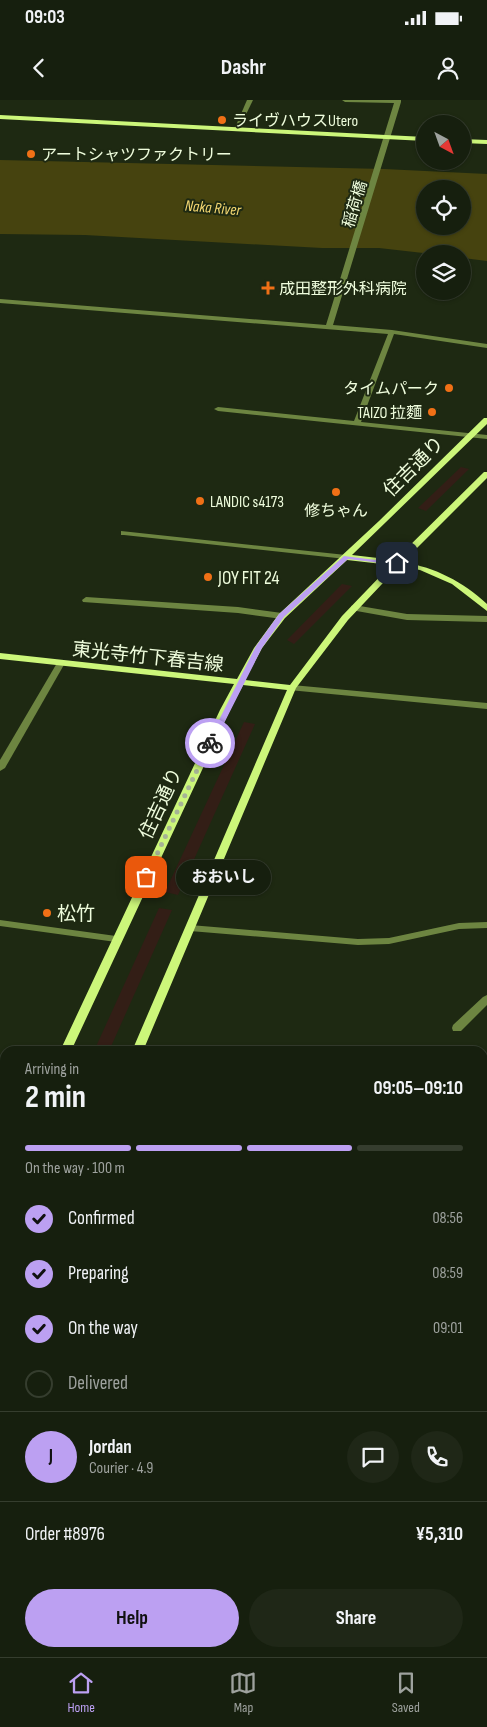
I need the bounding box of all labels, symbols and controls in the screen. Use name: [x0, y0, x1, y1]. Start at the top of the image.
text: 09:03: [25, 6, 65, 29]
icon: back: [25, 54, 53, 82]
text: Dashr: [221, 54, 266, 81]
icon: person: [434, 54, 462, 82]
place label: ライヴハウスUtero: [232, 112, 358, 131]
marker: ライヴハウスUtero: [216, 114, 228, 126]
north arrow: [416, 115, 471, 170]
map controls: [416, 115, 471, 300]
place label: アートシャツファクトリー: [41, 146, 232, 165]
marker: アートシャツファクトリー: [25, 148, 37, 160]
street label: 稲荷橋: [339, 179, 372, 230]
button: locate: [416, 180, 471, 235]
water label: Naka River: [184, 197, 242, 220]
button: layers: [416, 245, 471, 300]
place label: 成田整形外科病院: [279, 280, 407, 299]
marker: 成田整形外科病院: [261, 281, 275, 295]
place label: タイムパーク: [343, 380, 439, 399]
marker: タイムパーク: [443, 382, 455, 394]
place label: TAIZO 拉麵: [357, 404, 422, 423]
marker: TAIZO 拉麵: [426, 406, 438, 418]
street label: 住吉通り: [379, 432, 449, 502]
marker: 修ちゃん: [330, 486, 342, 498]
place label: LANDIC s4173: [210, 493, 284, 512]
marker: LANDIC s4173: [194, 495, 206, 507]
place label: 修ちゃん: [304, 502, 368, 521]
pin: [376, 542, 418, 584]
icon: home: [383, 549, 411, 577]
place label: JOY FIT 24: [217, 567, 280, 590]
marker: JOY FIT 24: [202, 571, 214, 583]
street label: 東光寺竹下春吉線: [71, 638, 225, 677]
courier: [185, 718, 235, 768]
icon: bike: [196, 729, 224, 757]
street label: 住吉通り: [135, 764, 188, 843]
pin: [125, 856, 167, 898]
callout: おおいし: [176, 860, 271, 894]
icon: bag: [132, 863, 160, 891]
text: おおいし: [191, 868, 256, 887]
place label: 松竹: [57, 903, 95, 926]
marker: 松竹: [41, 907, 53, 919]
text: Arriving in: [25, 1060, 79, 1079]
text: 09:05–09:10: [374, 1077, 463, 1100]
text: 2 min: [25, 1078, 86, 1117]
text: On the way · 100 m: [25, 1159, 125, 1178]
icon: check: [25, 1205, 53, 1233]
text: Confirmed: [68, 1207, 135, 1230]
text: 08:56: [432, 1209, 463, 1228]
icon: check: [25, 1260, 53, 1288]
text: Preparing: [68, 1262, 129, 1285]
text: 08:59: [432, 1264, 463, 1283]
icon: check: [25, 1315, 53, 1343]
text: On the way: [68, 1317, 138, 1340]
text: 09:01: [433, 1319, 463, 1338]
text: Delivered: [68, 1372, 128, 1395]
button: chat: [347, 1431, 399, 1483]
button: phone: [411, 1431, 463, 1483]
text: Jordan: [89, 1436, 132, 1459]
text: J: [49, 1445, 53, 1468]
text: Courier · 4.9: [89, 1459, 153, 1478]
text: Order #8976: [25, 1523, 105, 1546]
text: ¥5,310: [416, 1523, 463, 1546]
button: Help: [25, 1589, 239, 1647]
button: Share: [249, 1589, 463, 1647]
tab: Home: [67, 1669, 95, 1716]
tab: Map: [229, 1669, 257, 1716]
tab: Saved: [392, 1669, 420, 1716]

